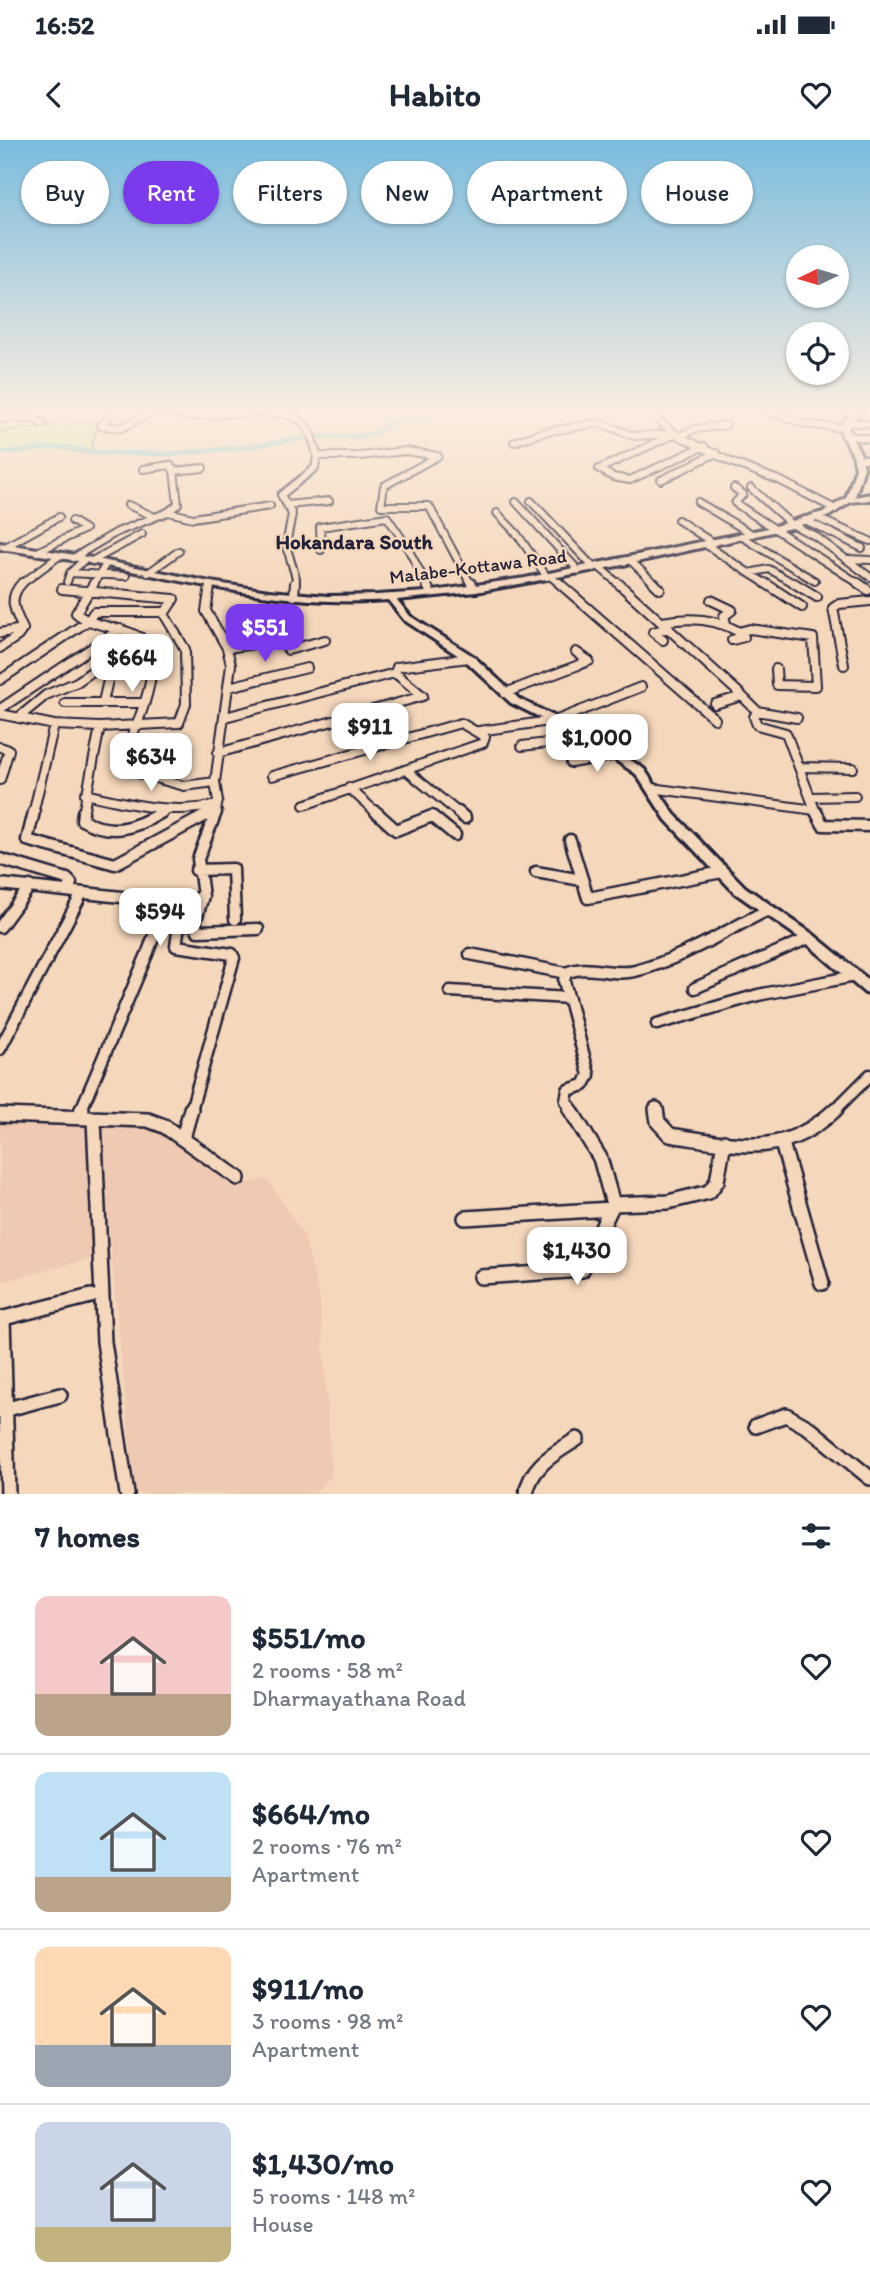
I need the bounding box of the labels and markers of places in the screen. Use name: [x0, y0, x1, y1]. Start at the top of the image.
pin: $551: [224, 604, 306, 664]
pin: $664: [91, 634, 173, 694]
pin: $911: [329, 704, 411, 763]
pin: $1,000: [540, 714, 654, 774]
pin: $634: [110, 734, 192, 793]
pin: $594: [119, 888, 201, 948]
pin: $1,430: [520, 1228, 634, 1287]

